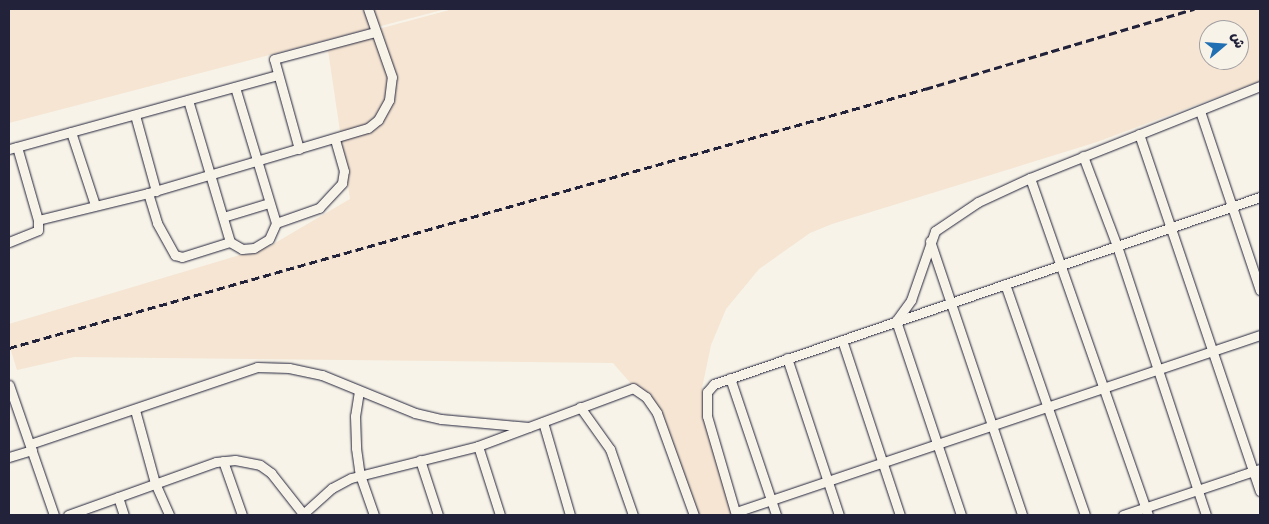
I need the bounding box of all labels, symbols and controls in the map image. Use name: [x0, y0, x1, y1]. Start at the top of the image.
north arrow: [1199, 20, 1249, 70]
text: ش: [1227, 31, 1248, 50]

